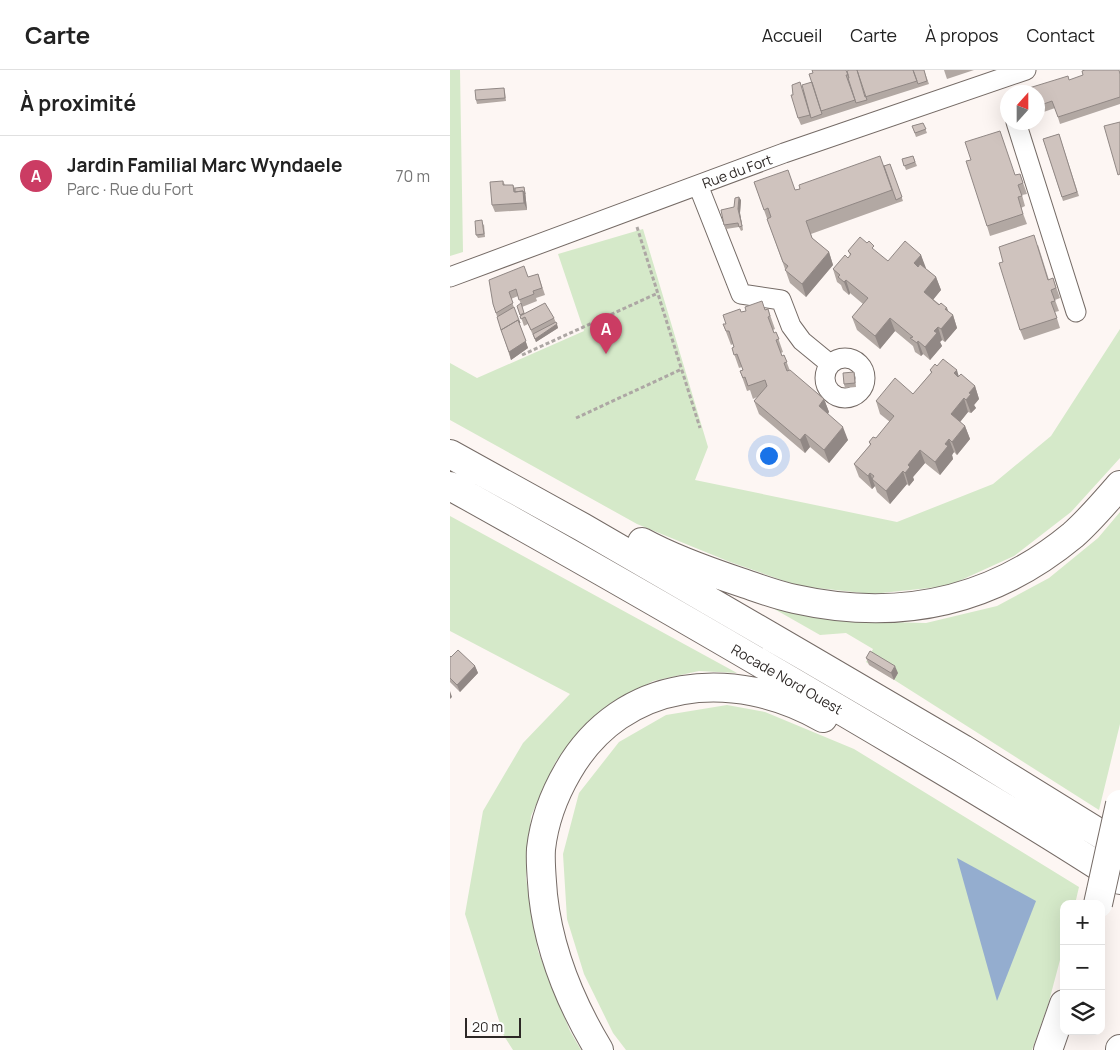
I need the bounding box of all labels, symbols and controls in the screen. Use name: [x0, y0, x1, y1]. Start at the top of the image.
text: Carte: [25, 18, 90, 51]
text: Accueil: [762, 23, 822, 47]
text: Carte: [850, 23, 897, 47]
text: À propos: [925, 23, 998, 47]
text: Contact: [1026, 23, 1095, 47]
north arrow: [1000, 85, 1045, 130]
text: À proximité: [20, 89, 136, 117]
street label: Rue du Fort: [699, 149, 775, 192]
text: Jardin Familial Marc Wyndaele: [67, 152, 342, 178]
text: A: [31, 165, 41, 187]
text: 70 m: [395, 165, 430, 187]
text: Parc · Rue du Fort: [67, 178, 193, 200]
pin: A: [590, 313, 622, 354]
your location: [756, 443, 782, 469]
street label: Rocade Nord Ouest: [728, 639, 846, 719]
map controls: [1060, 900, 1105, 1035]
button: +: [1060, 900, 1105, 945]
button: −: [1060, 945, 1105, 990]
button: layers: [1060, 990, 1105, 1035]
scale bar: [465, 1015, 521, 1038]
text: 20 m: [472, 1017, 503, 1036]

